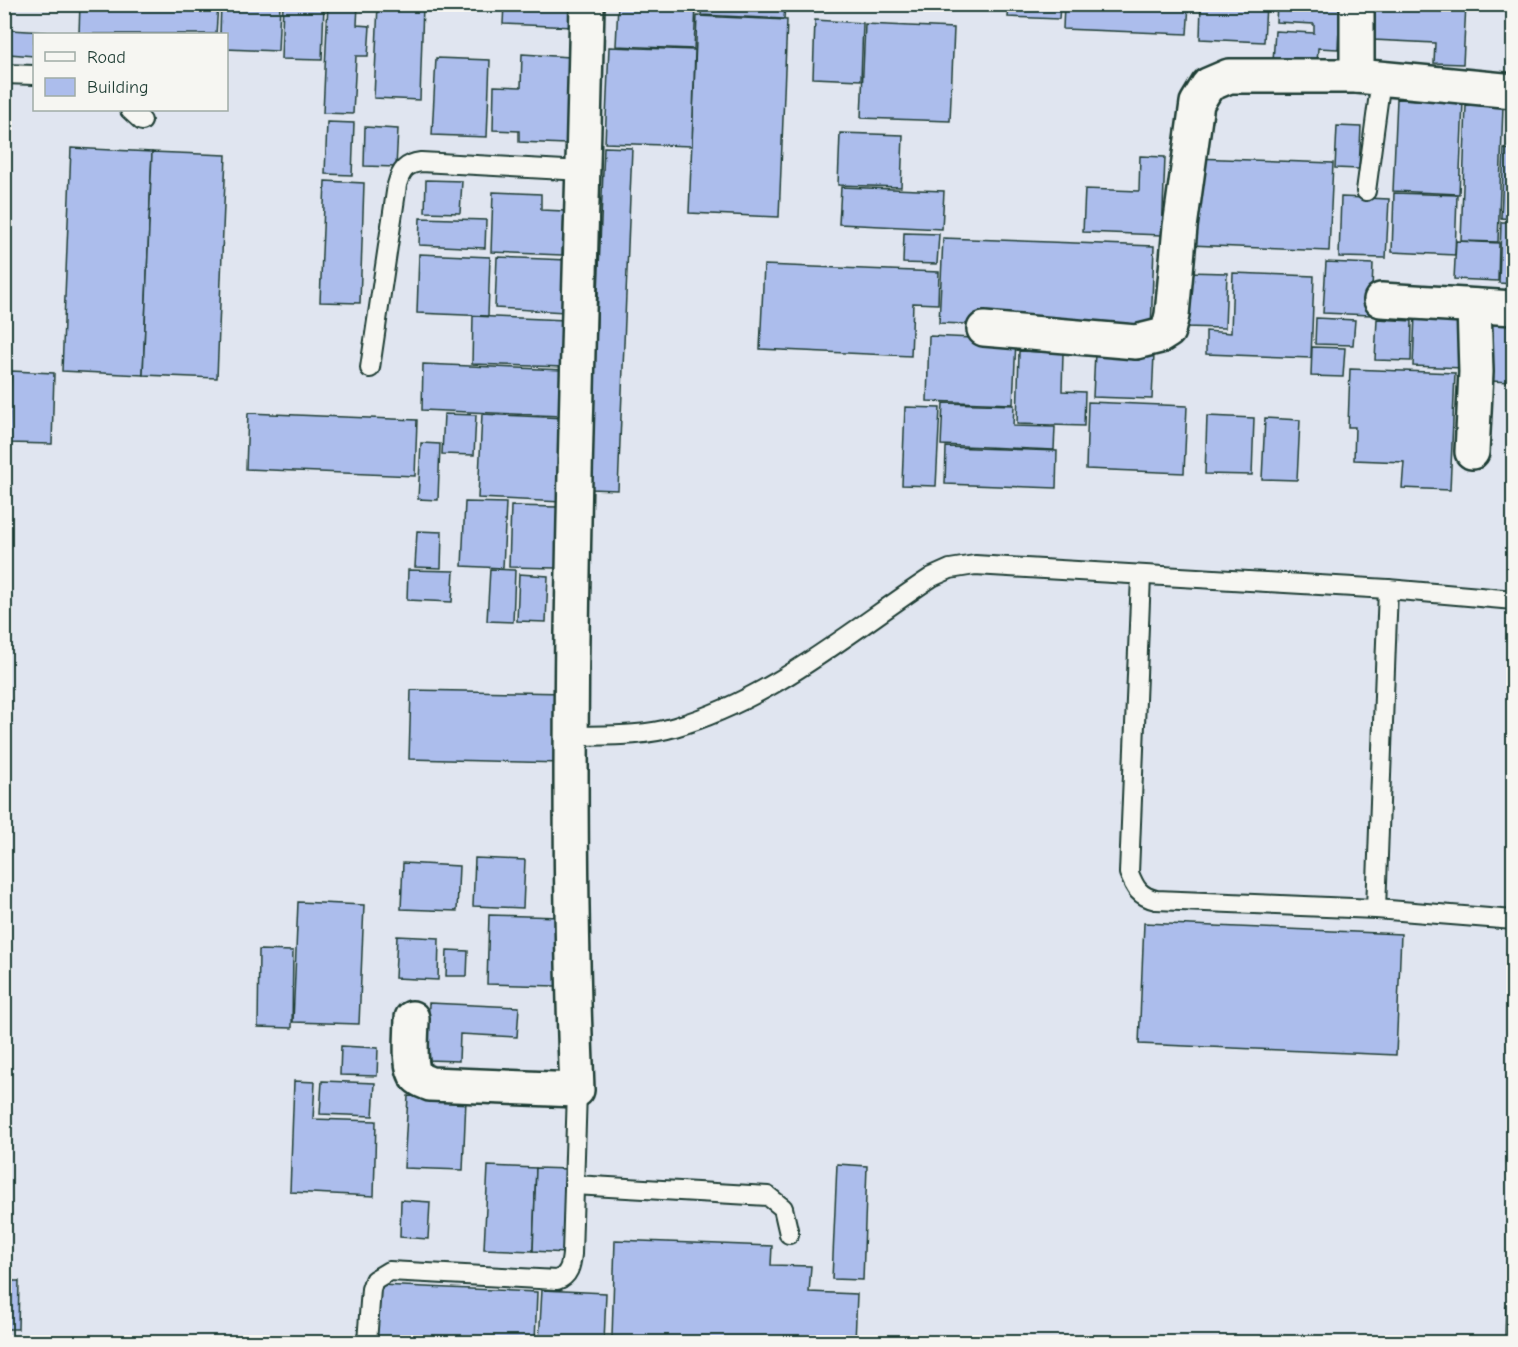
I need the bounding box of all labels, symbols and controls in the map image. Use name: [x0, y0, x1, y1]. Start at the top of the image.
legend: [33, 33, 228, 111]
text: Road: [87, 47, 126, 68]
text: Building: [87, 77, 149, 98]

